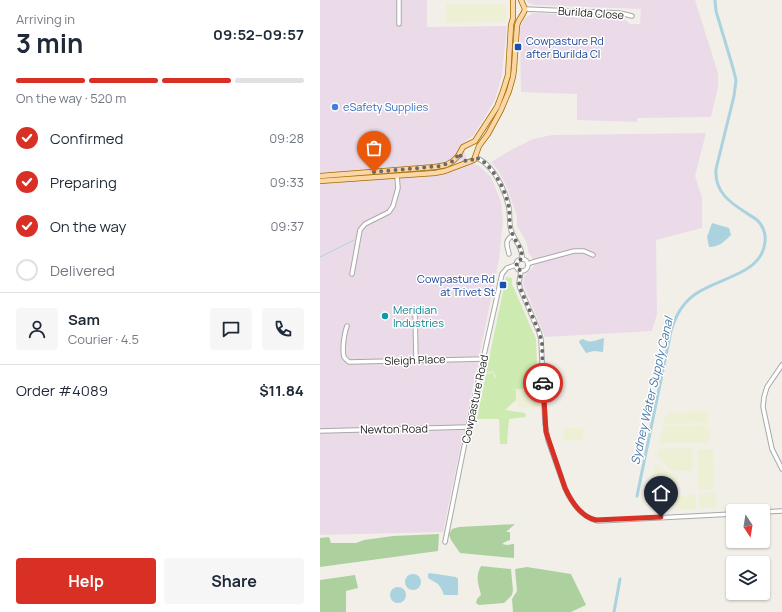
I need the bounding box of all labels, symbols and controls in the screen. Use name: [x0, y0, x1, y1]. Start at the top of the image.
street label: Burilda Close: [557, 3, 625, 22]
text: Arriving in: [16, 10, 75, 28]
text: 09:52–09:57: [213, 24, 304, 45]
text: 3 min: [16, 25, 83, 61]
place label: Cowpasture Rd after Burilda Cl: [526, 33, 604, 61]
marker: Cowpasture Rd after Burilda Cl: [513, 42, 523, 52]
text: On the way · 520 m: [16, 89, 126, 107]
place label: eSafety Supplies: [343, 99, 429, 114]
marker: eSafety Supplies: [330, 102, 340, 112]
icon: check: [16, 127, 38, 149]
text: Confirmed: [50, 128, 123, 149]
text: 09:28: [269, 129, 304, 147]
pin: [357, 131, 391, 172]
icon: bag: [363, 137, 385, 159]
icon: check: [16, 171, 38, 193]
text: Preparing: [50, 172, 117, 193]
text: 09:33: [270, 173, 304, 191]
icon: check: [16, 215, 38, 237]
text: On the way: [50, 216, 126, 237]
text: 09:37: [270, 217, 304, 235]
text: Delivered: [50, 260, 115, 281]
place label: Cowpasture Rd at Trivet St: [417, 271, 495, 299]
marker: Cowpasture Rd at Trivet St: [498, 280, 508, 290]
place label: Meridian Industries: [393, 302, 444, 330]
button: person: [16, 308, 58, 350]
button: chat: [210, 308, 252, 350]
button: phone: [262, 308, 304, 350]
text: Sam: [68, 309, 100, 330]
marker: Meridian Industries: [380, 311, 390, 321]
water label: Sydney Water Supply Canal: [626, 313, 677, 466]
text: Courier · 4.5: [68, 330, 139, 348]
street label: Sleigh Place: [384, 351, 446, 368]
street label: Cowpasture Road: [458, 353, 491, 445]
courier: [523, 363, 563, 403]
icon: car: [532, 372, 554, 394]
text: Order #4089: [16, 380, 108, 401]
text: $11.84: [259, 380, 304, 401]
street label: Newton Road: [360, 420, 428, 437]
pin: [644, 476, 678, 517]
icon: home: [650, 482, 672, 504]
north arrow: [726, 504, 770, 548]
map controls: [726, 504, 770, 600]
button: layers: [726, 556, 770, 600]
button: Help: [16, 558, 156, 604]
button: Share: [164, 558, 304, 604]

